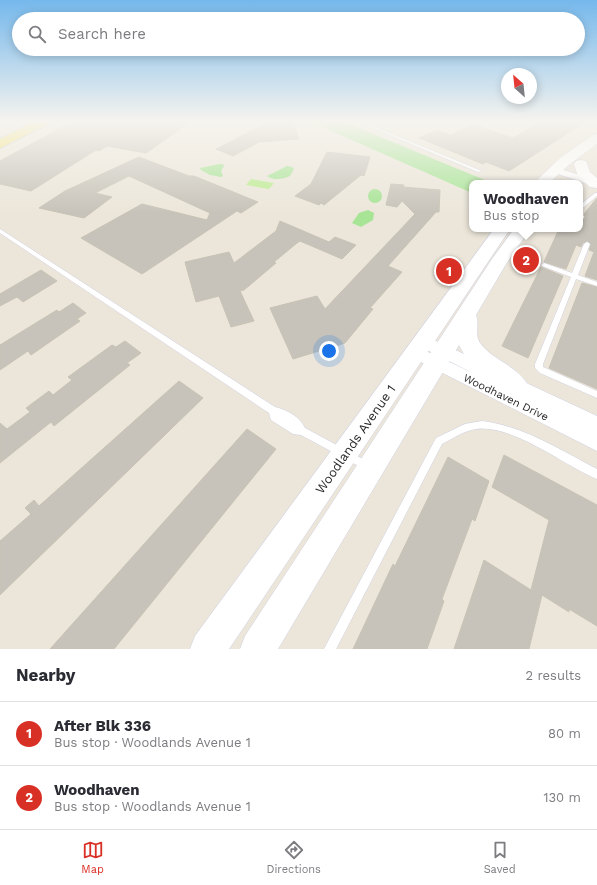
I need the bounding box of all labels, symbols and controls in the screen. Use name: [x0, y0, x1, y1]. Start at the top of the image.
search box: [12, 12, 585, 56]
icon: search: [26, 23, 48, 45]
text: Search here: [58, 25, 146, 43]
north arrow: [501, 68, 537, 104]
popup: [469, 180, 583, 232]
text: Woodhaven: [483, 190, 569, 208]
text: Bus stop: [483, 208, 539, 223]
pin: 2: [513, 245, 539, 275]
pin: 1: [436, 256, 462, 286]
your location: [319, 341, 339, 361]
street label: Woodhaven Drive: [461, 371, 550, 424]
street label: Woodlands Avenue 1: [312, 382, 399, 497]
text: Nearby: [16, 665, 75, 685]
text: 2 results: [526, 668, 581, 683]
text: After Blk 336: [54, 717, 151, 735]
text: 1: [26, 726, 32, 741]
text: 80 m: [548, 726, 581, 741]
text: Bus stop · Woodlands Avenue 1: [54, 735, 251, 750]
text: Woodhaven: [54, 781, 139, 799]
text: 2: [25, 790, 33, 805]
text: 130 m: [543, 790, 581, 805]
text: Bus stop · Woodlands Avenue 1: [54, 799, 251, 814]
tab: Map: [81, 839, 104, 876]
tab: Directions: [267, 839, 321, 876]
tab: Saved: [484, 839, 516, 876]

